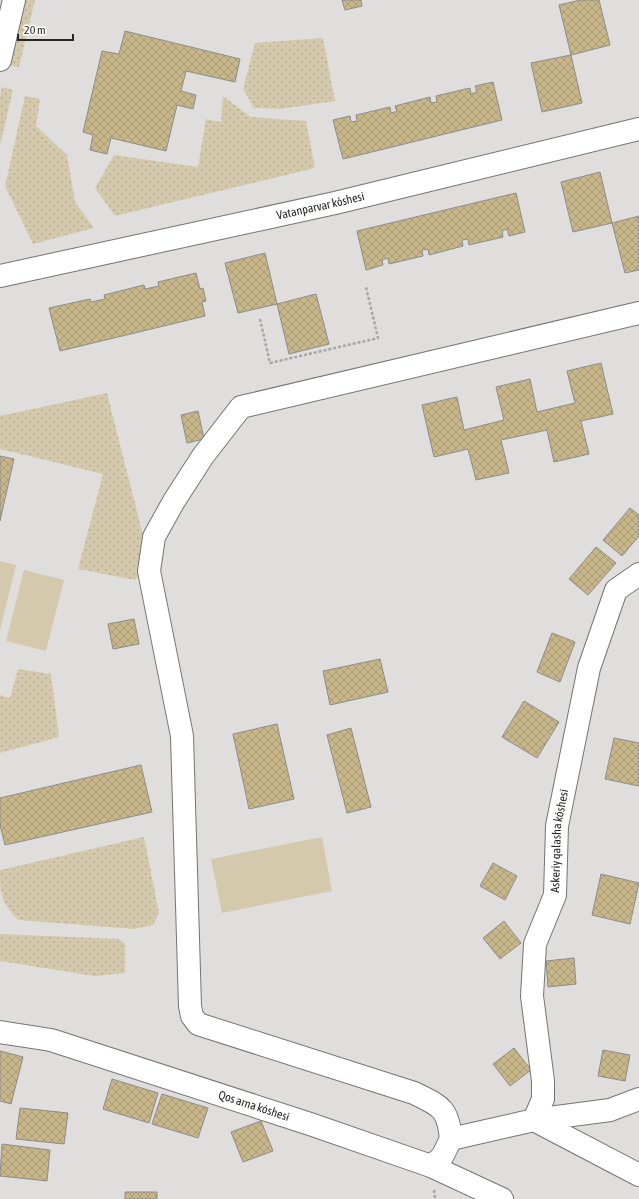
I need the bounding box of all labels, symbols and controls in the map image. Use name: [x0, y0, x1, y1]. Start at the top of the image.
scale bar: [18, 16, 73, 42]
text: 20 m: [24, 23, 46, 37]
street label: Vatanparvar kóshesi: [275, 189, 366, 223]
street label: Askeriy qalasha kóshesi: [548, 788, 571, 893]
street label: Qos arna kóshesi: [217, 1088, 291, 1124]

